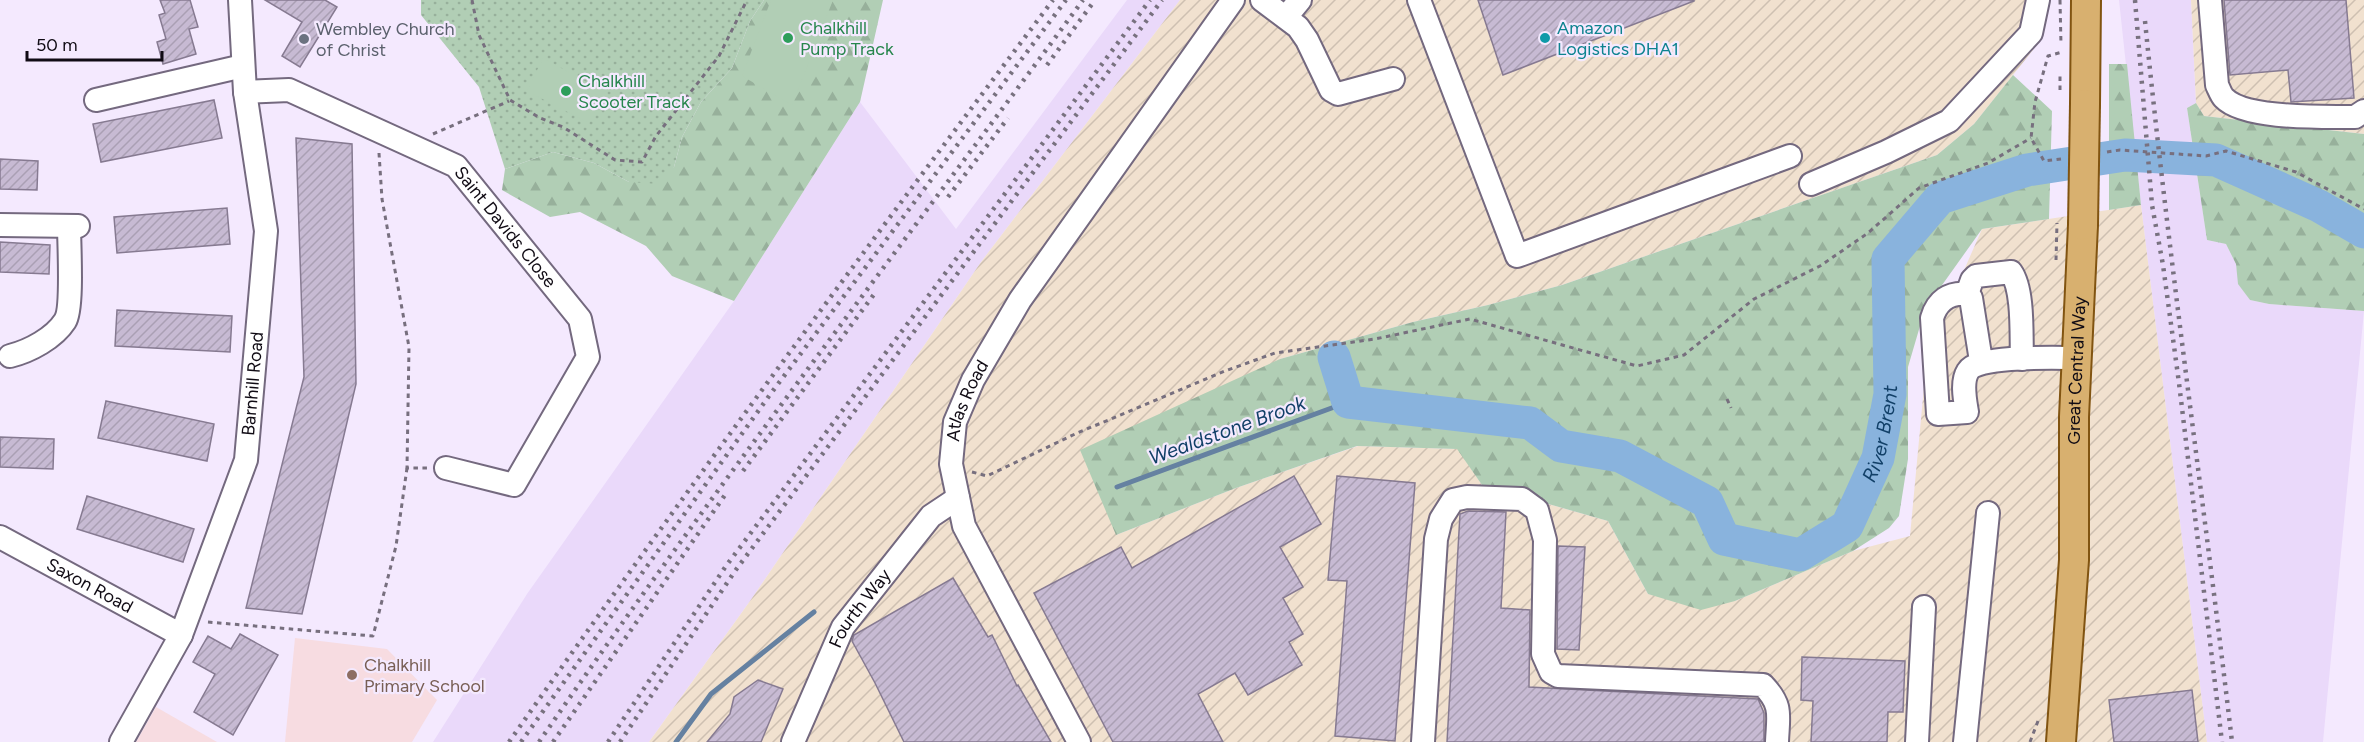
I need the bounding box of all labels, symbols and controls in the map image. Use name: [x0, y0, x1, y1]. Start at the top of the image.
place label: Chalkhill Pump Track: [800, 17, 894, 60]
place label: Amazon Logistics DHA1: [1557, 17, 1679, 60]
place label: Wembley Church of Christ: [316, 18, 455, 61]
scale bar: [27, 24, 162, 62]
marker: Chalkhill Pump Track: [781, 31, 795, 45]
marker: Amazon Logistics DHA1: [1538, 31, 1552, 45]
marker: Wembley Church of Christ: [297, 32, 311, 46]
text: 50 m: [36, 34, 78, 56]
place label: Chalkhill Scooter Track: [578, 70, 690, 113]
marker: Chalkhill Scooter Track: [559, 84, 573, 98]
street label: Saint Davids Close: [450, 162, 561, 292]
street label: Great Central Way: [2063, 295, 2091, 445]
street label: Barnhill Road: [237, 331, 268, 437]
street label: Atlas Road: [942, 356, 993, 442]
water label: River Brent: [1857, 385, 1902, 486]
water label: Wealdstone Brook: [1145, 390, 1310, 469]
street label: Saxon Road: [43, 553, 137, 618]
street label: Fourth Way: [824, 564, 896, 651]
place label: Chalkhill Primary School: [364, 654, 485, 697]
marker: Chalkhill Primary School: [345, 668, 359, 682]

